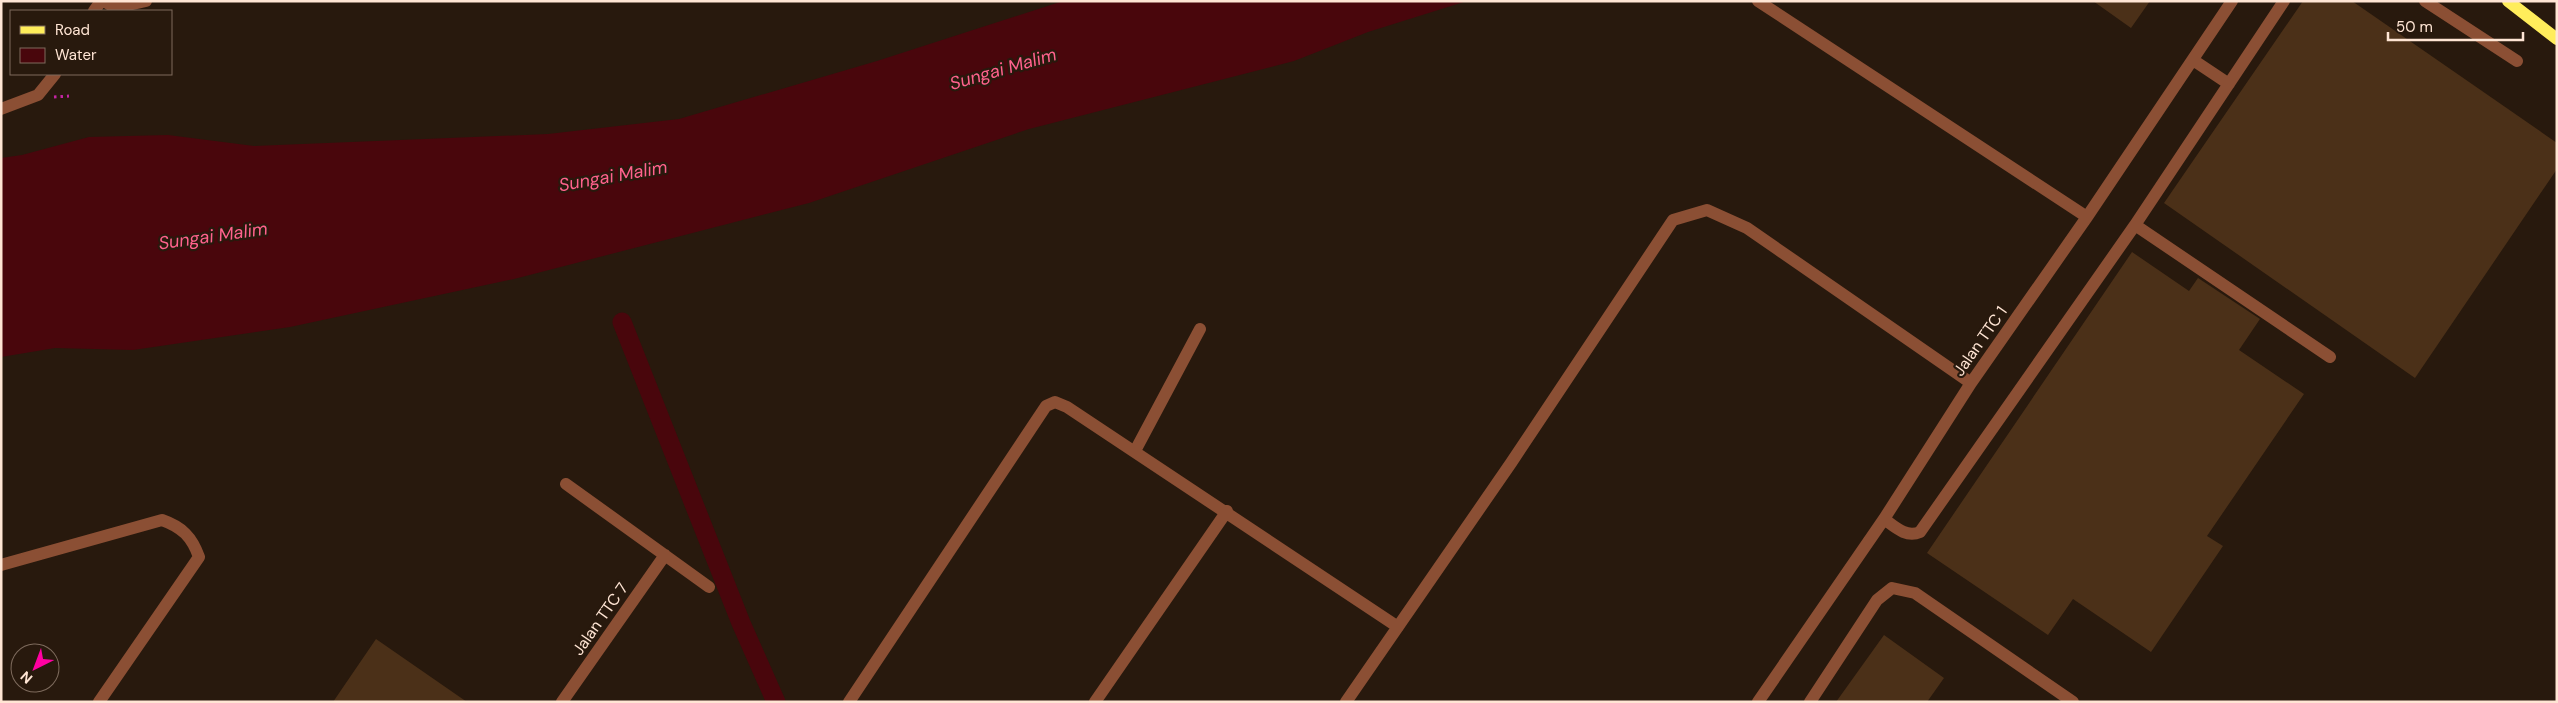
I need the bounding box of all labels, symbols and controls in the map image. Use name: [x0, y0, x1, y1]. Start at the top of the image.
legend: [10, 10, 172, 75]
scale bar: [2388, 10, 2523, 42]
text: 50 m: [2396, 17, 2433, 37]
text: Road: [55, 20, 90, 40]
water label: Sungai Malim: [947, 42, 1059, 96]
text: Water: [55, 45, 97, 65]
water label: Sungai Malim: [557, 155, 669, 197]
water label: Sungai Malim: [157, 216, 269, 256]
street label: Jalan TTC 1: [1948, 302, 2012, 380]
street label: Jalan TTC 7: [567, 579, 633, 659]
north arrow: [10, 643, 60, 693]
text: N: [16, 668, 36, 688]

